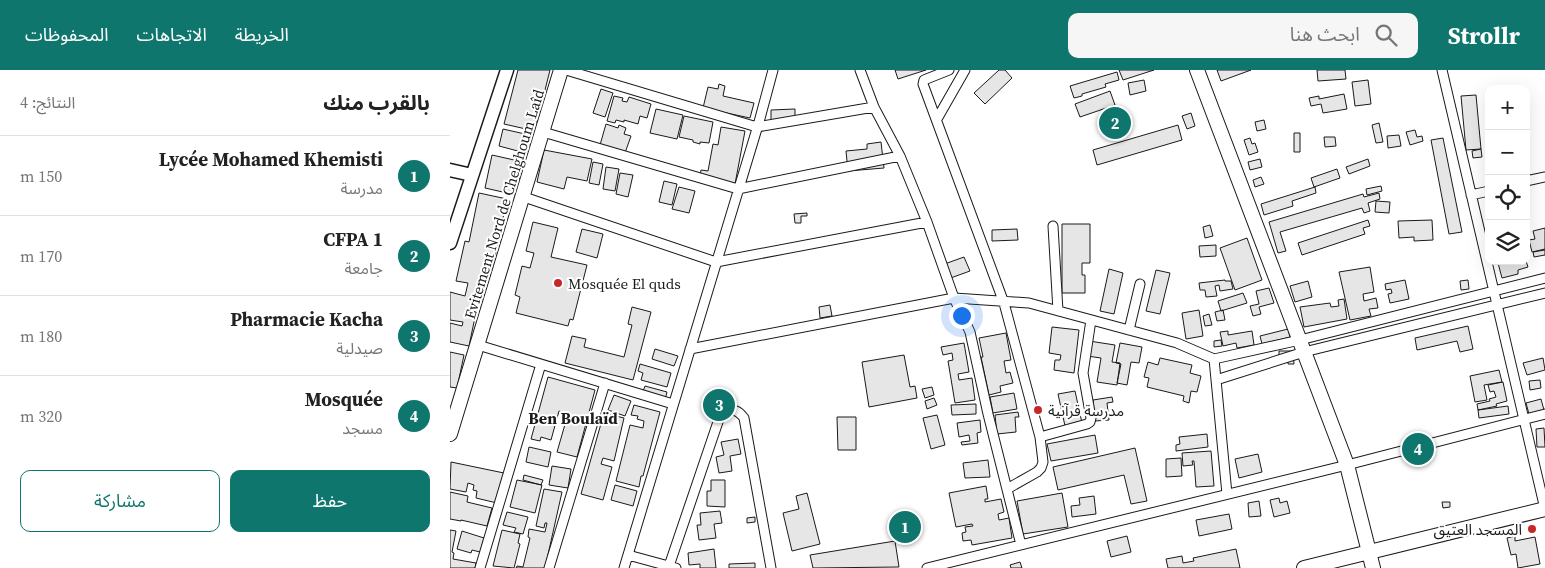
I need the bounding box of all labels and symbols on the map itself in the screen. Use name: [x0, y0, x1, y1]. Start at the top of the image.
street label: Evitement Nord de Chelghoum Laîd: [459, 86, 549, 321]
pin: 2: [1099, 104, 1131, 142]
place label: Mosquée El quds: [568, 273, 681, 294]
marker: Mosquée El quds: [552, 277, 564, 289]
your location: [949, 303, 975, 329]
pin: 3: [703, 386, 735, 424]
place label: مدرسة قرآنية: [1048, 400, 1124, 421]
marker: مدرسة قرآنية: [1032, 404, 1044, 416]
district label: Ben Boulaïd: [528, 407, 618, 429]
pin: 4: [1402, 430, 1434, 468]
pin: 1: [889, 508, 921, 546]
place label: المسجد العتيق: [1433, 519, 1522, 540]
marker: المسجد العتيق: [1526, 523, 1538, 535]

